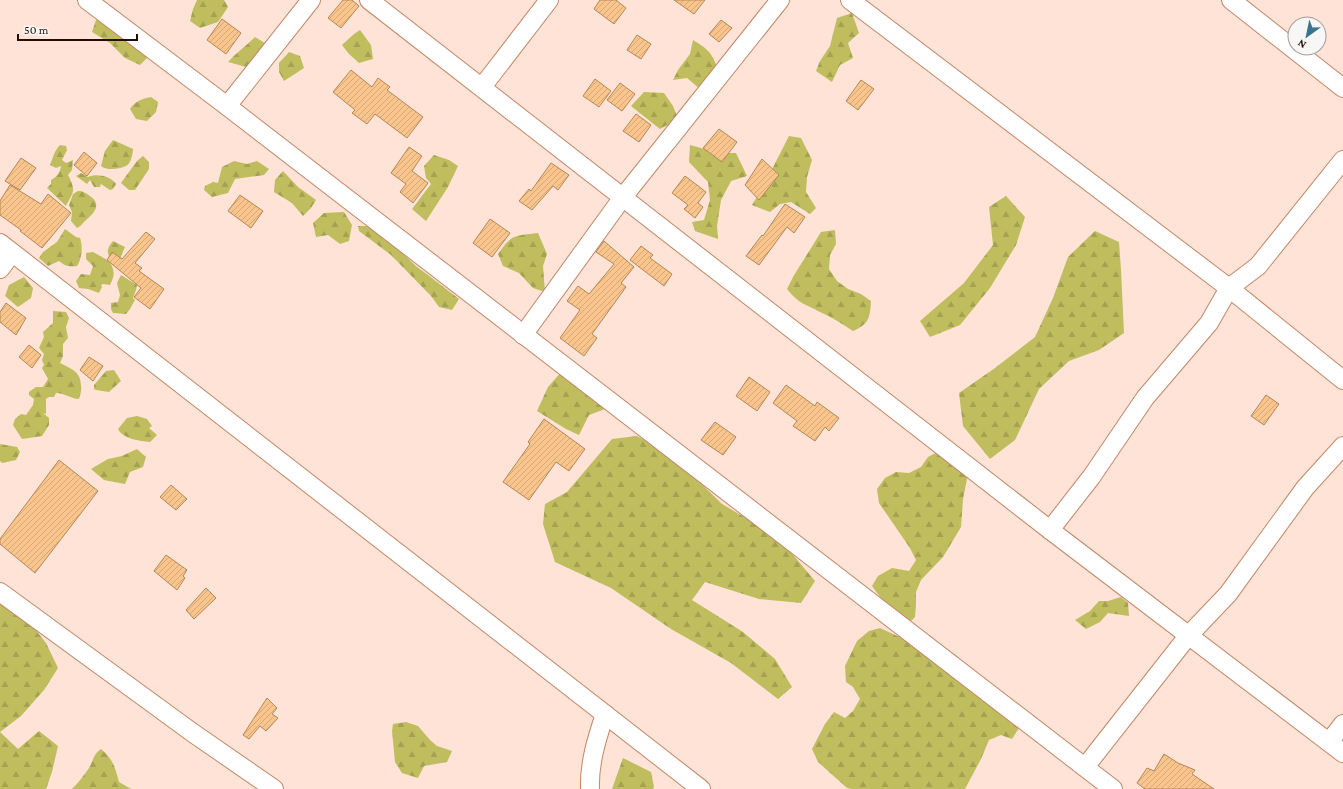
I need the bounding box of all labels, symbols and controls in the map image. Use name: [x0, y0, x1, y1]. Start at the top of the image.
scale bar: [18, 16, 137, 42]
north arrow: [1287, 16, 1327, 56]
text: 50 m: [24, 23, 49, 37]
text: N: [1295, 37, 1308, 51]

